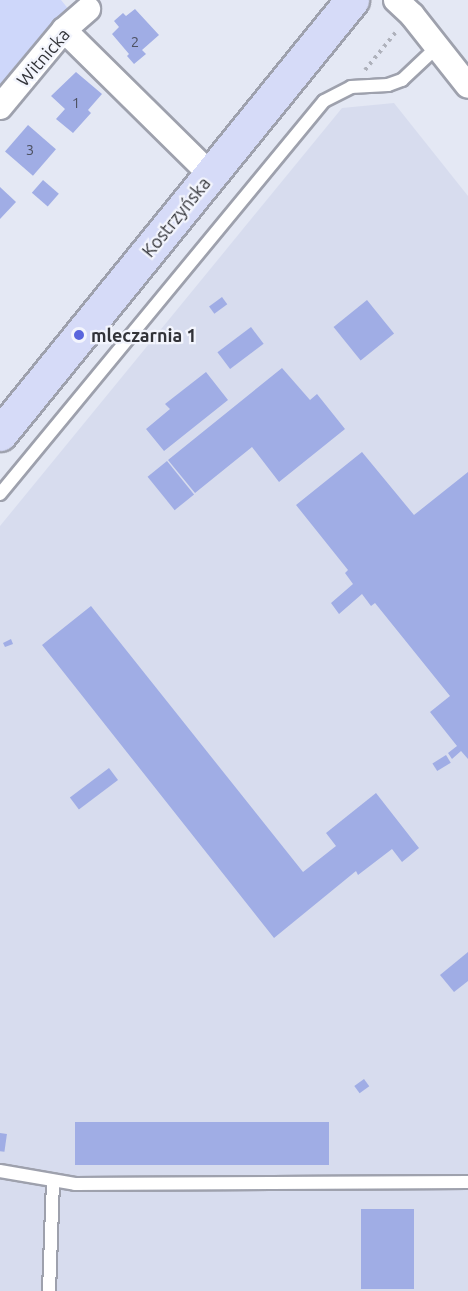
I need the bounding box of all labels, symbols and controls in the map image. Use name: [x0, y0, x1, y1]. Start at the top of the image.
street label: Witnicka: [12, 24, 74, 90]
house number: 2: [131, 33, 139, 51]
house number: 1: [72, 94, 80, 112]
house number: 3: [26, 141, 34, 159]
street label: Kostrzyńska: [137, 173, 215, 261]
place label: mleczarnia 1: [91, 324, 197, 346]
marker: mleczarnia 1: [72, 328, 86, 342]

